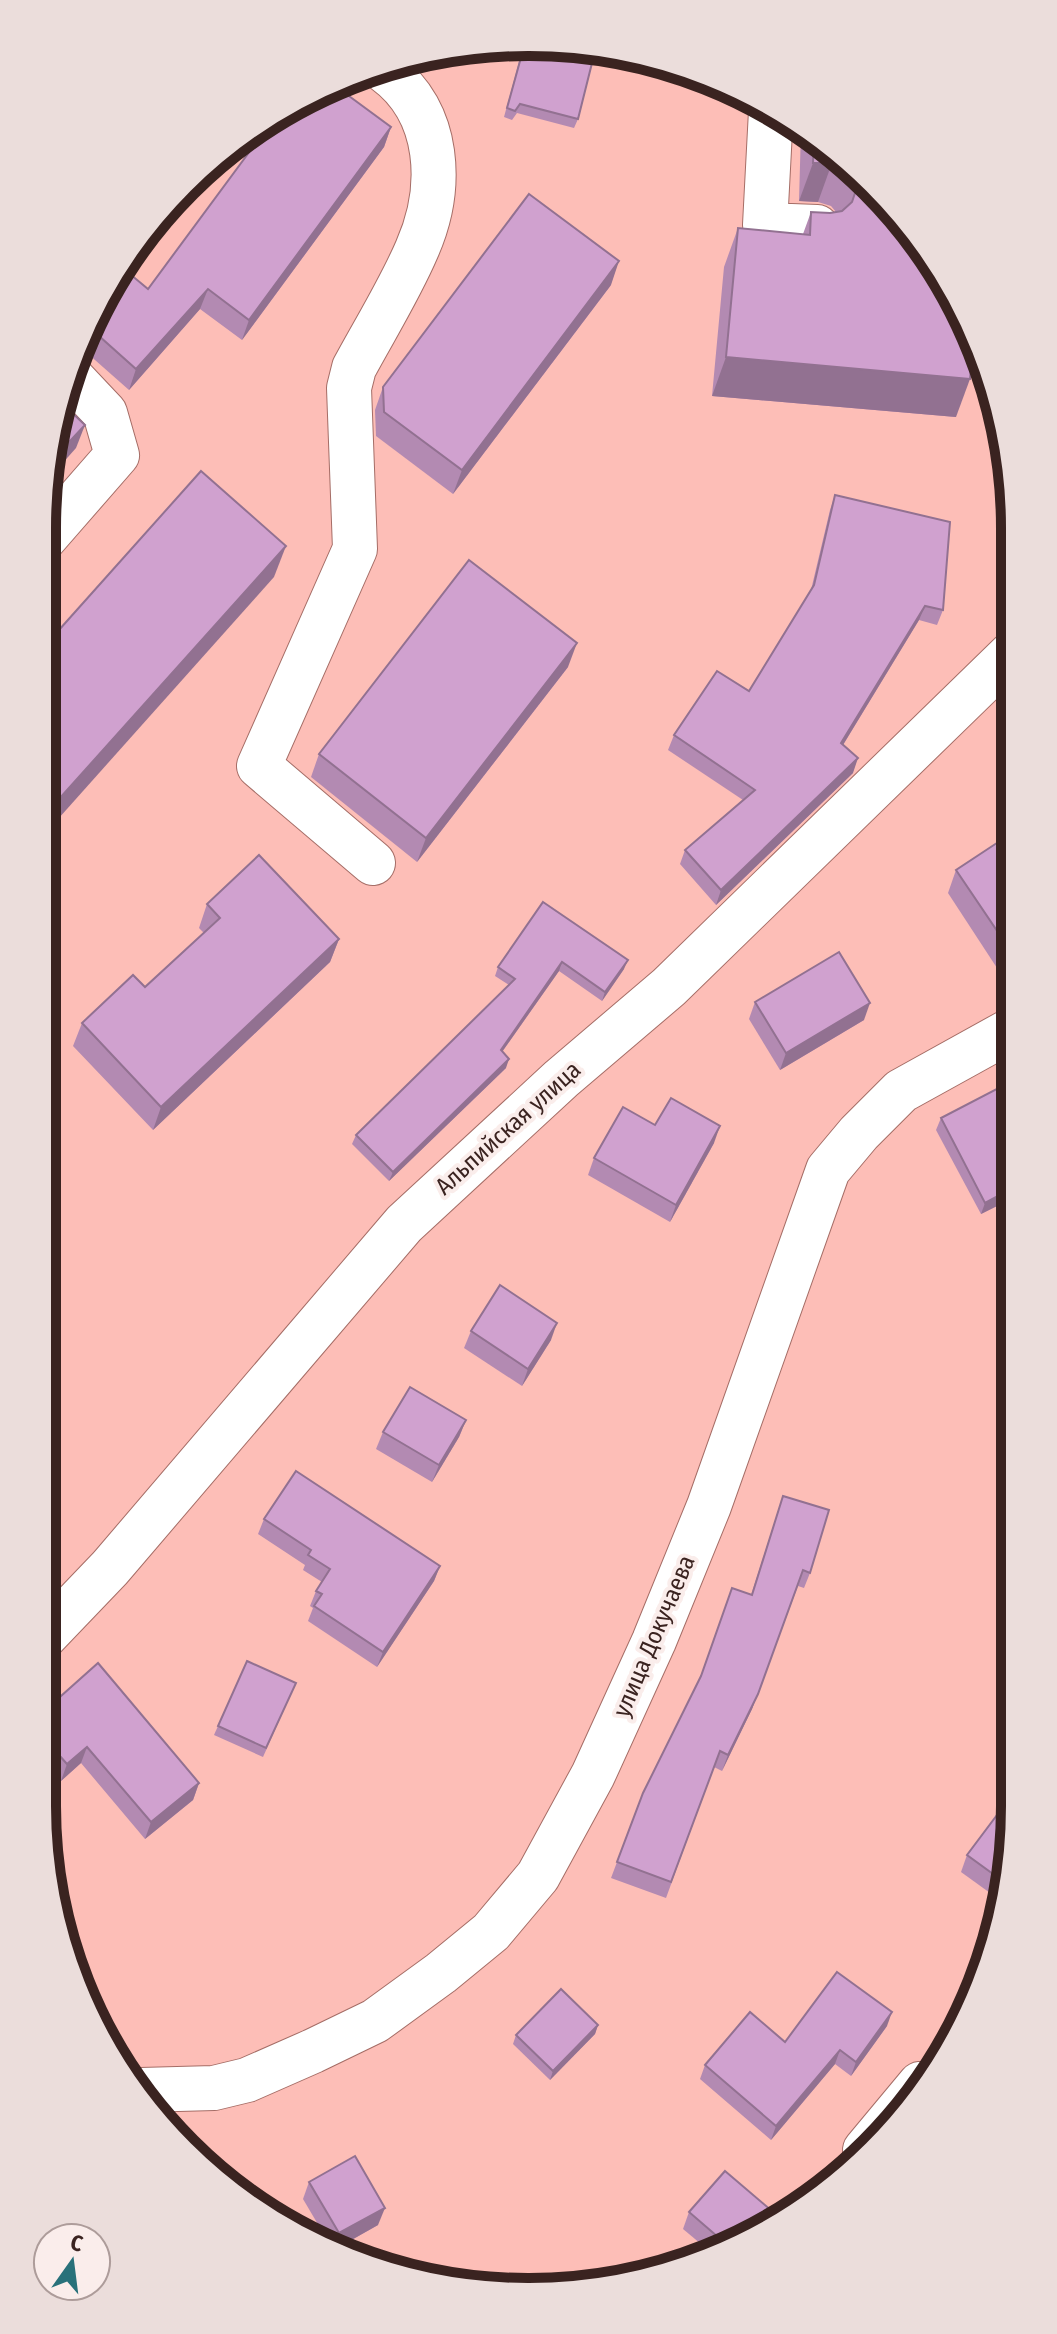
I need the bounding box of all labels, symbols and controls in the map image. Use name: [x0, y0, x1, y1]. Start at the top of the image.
street label: Альпийская улица: [430, 1056, 586, 1200]
street label: улица Докучаева: [607, 1551, 701, 1721]
north arrow: [32, 2222, 112, 2302]
text: С: [68, 2229, 86, 2258]

